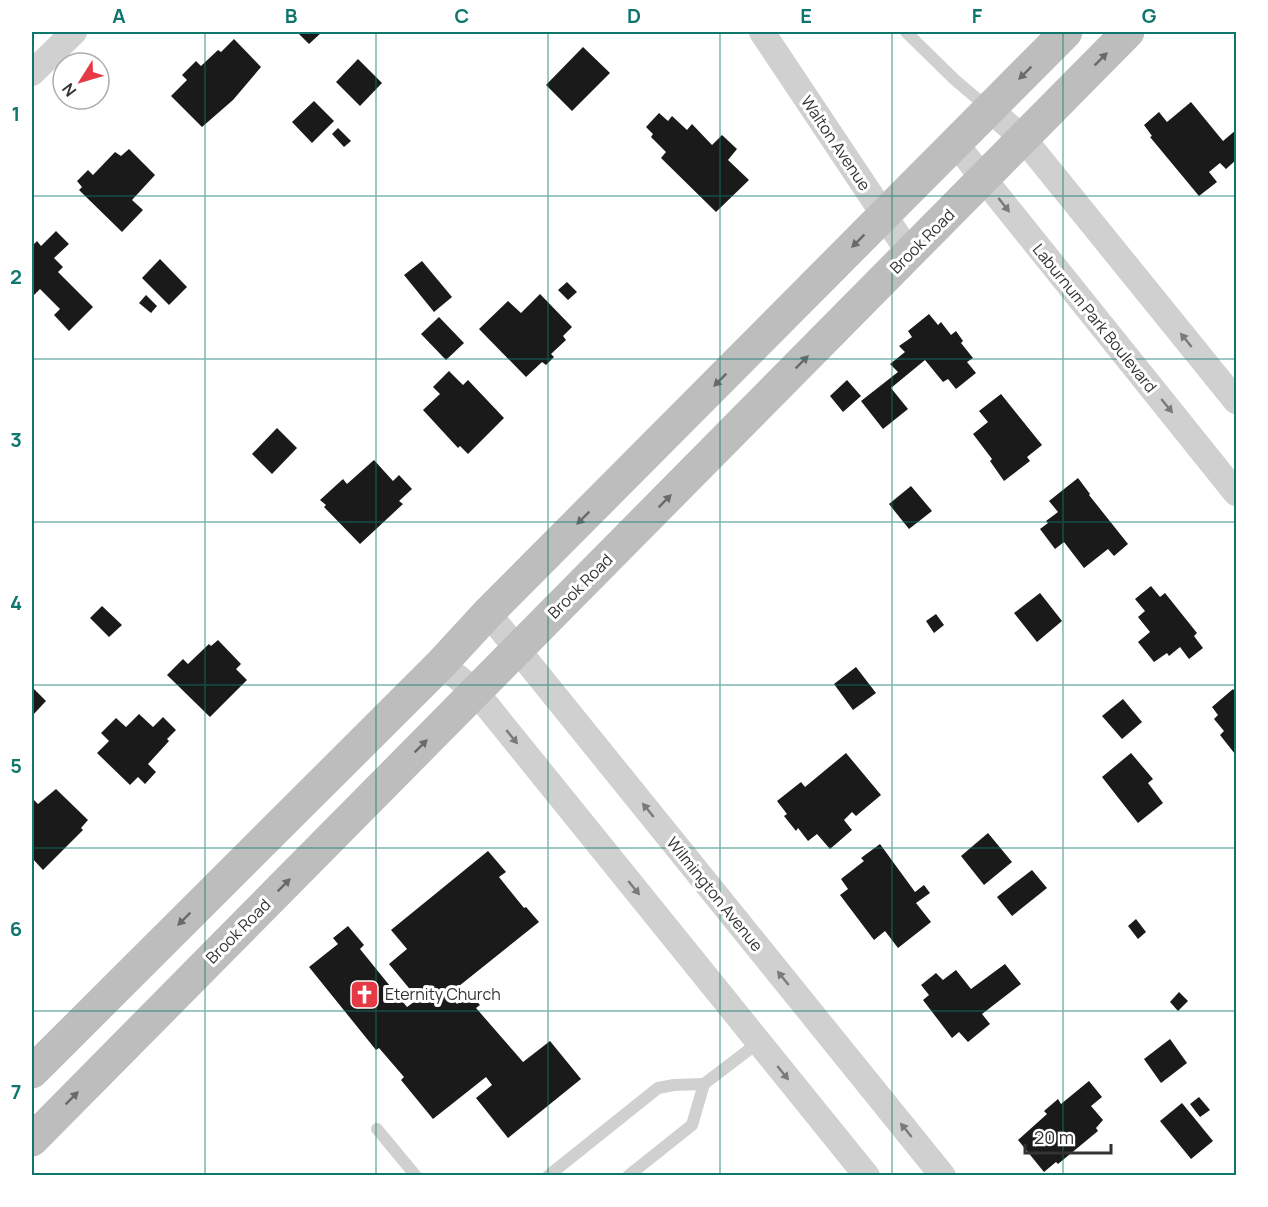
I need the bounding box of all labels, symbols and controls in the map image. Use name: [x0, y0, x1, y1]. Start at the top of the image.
text: A: [112, 2, 126, 29]
text: B: [285, 2, 298, 29]
text: C: [455, 2, 469, 29]
text: D: [627, 2, 641, 29]
text: E: [800, 2, 812, 29]
text: F: [972, 2, 983, 29]
text: G: [1142, 2, 1157, 29]
north arrow: [51, 51, 111, 111]
one-way arrow: [1094, 53, 1108, 67]
one-way arrow: [1018, 66, 1032, 80]
text: N: [57, 79, 81, 101]
street label: Walton Avenue: [796, 91, 876, 195]
text: 1: [12, 100, 20, 127]
one-way arrow: [998, 198, 1010, 213]
street label: Brook Road: [885, 204, 959, 278]
one-way arrow: [851, 234, 865, 248]
street label: Laburnum Park Boulevard: [1028, 239, 1162, 397]
text: 2: [10, 263, 22, 290]
one-way arrow: [1180, 332, 1193, 348]
one-way arrow: [795, 355, 809, 370]
one-way arrow: [714, 372, 728, 386]
one-way arrow: [1160, 398, 1173, 414]
text: 3: [10, 426, 22, 453]
one-way arrow: [657, 494, 671, 508]
one-way arrow: [576, 511, 590, 525]
street label: Brook Road: [543, 549, 617, 623]
text: 4: [10, 589, 22, 616]
one-way arrow: [505, 729, 517, 744]
one-way arrow: [413, 740, 427, 754]
text: 5: [10, 752, 22, 779]
one-way arrow: [641, 802, 654, 818]
street label: Wilmington Avenue: [662, 832, 768, 956]
one-way arrow: [276, 879, 290, 893]
one-way arrow: [628, 880, 641, 896]
street label: Brook Road: [201, 894, 275, 968]
one-way arrow: [177, 911, 191, 925]
text: 6: [10, 915, 22, 942]
one-way arrow: [777, 970, 790, 986]
church icon: Eternity Church: [348, 978, 380, 1010]
place label: Eternity Church: [385, 983, 501, 1005]
one-way arrow: [777, 1065, 789, 1080]
text: 7: [11, 1078, 21, 1105]
one-way arrow: [65, 1092, 79, 1106]
scale bar: [1025, 1117, 1110, 1155]
one-way arrow: [899, 1122, 912, 1138]
text: 20 m: [1034, 1125, 1074, 1149]

